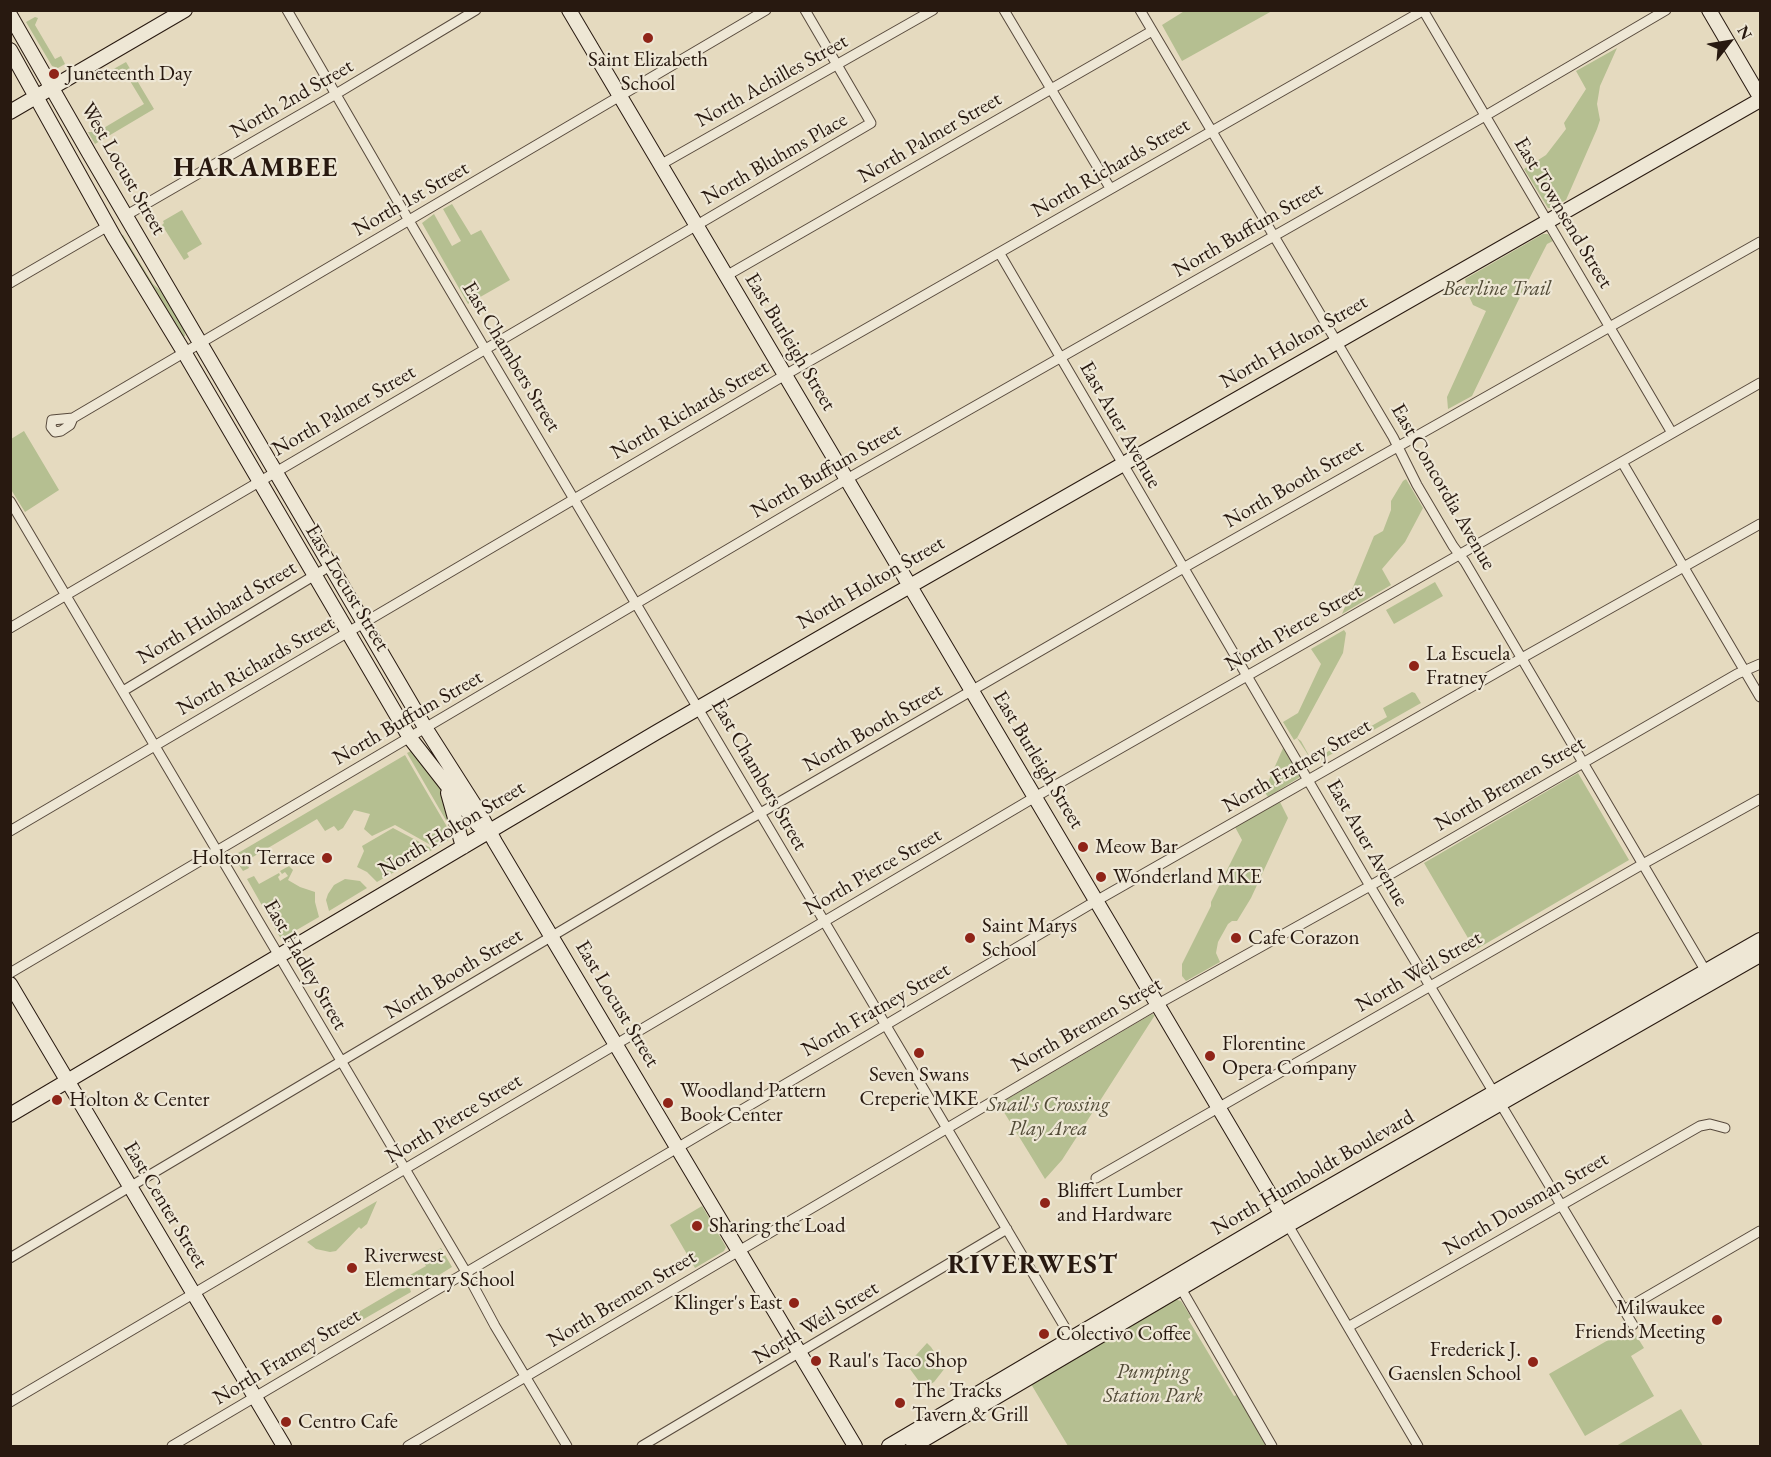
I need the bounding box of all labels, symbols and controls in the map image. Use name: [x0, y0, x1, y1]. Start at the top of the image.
north arrow: [1699, 12, 1759, 72]
text: N: [1733, 22, 1757, 43]
street label: North Achilles Street: [692, 29, 852, 133]
marker: Saint Elizabeth School: [641, 31, 655, 45]
place label: Saint Elizabeth School: [588, 47, 708, 97]
street label: North 2nd Street: [226, 54, 358, 144]
place label: Juneteenth Day: [66, 61, 192, 87]
marker: Juneteenth Day: [47, 67, 61, 81]
street label: North Palmer Street: [854, 87, 1006, 189]
street label: West Locust Street: [75, 98, 171, 240]
street label: North Bluhms Place: [698, 107, 852, 211]
street label: North Richards Street: [1028, 113, 1194, 223]
street label: East Townsend Street: [1508, 133, 1618, 293]
district label: HARAMBEE: [173, 153, 339, 185]
street label: North 1st Street: [349, 156, 473, 242]
street label: North Buffum Street: [1169, 177, 1327, 283]
street label: East Burleigh Street: [739, 269, 841, 415]
park label: Beerline Trail: [1443, 276, 1551, 302]
street label: East Chambers Street: [456, 277, 566, 437]
street label: North Holton Street: [1216, 290, 1372, 394]
street label: North Richards Street: [607, 355, 773, 465]
street label: East Auer Avenue: [1073, 357, 1167, 493]
street label: North Palmer Street: [268, 360, 420, 462]
street label: East Concordia Avenue: [1385, 399, 1501, 575]
street label: North Buffum Street: [747, 418, 905, 524]
street label: North Booth Street: [1220, 434, 1368, 534]
street label: East Locust Street: [299, 520, 395, 656]
street label: North Holton Street: [793, 531, 949, 635]
street label: North Hubbard Street: [133, 556, 301, 670]
street label: North Pierce Street: [1221, 579, 1367, 677]
street label: North Richards Street: [173, 611, 339, 721]
place label: La Escuela Fratney: [1426, 641, 1511, 691]
marker: La Escuela Fratney: [1407, 659, 1421, 673]
street label: North Buffum Street: [329, 665, 487, 771]
street label: North Booth Street: [799, 678, 947, 778]
street label: East Burleigh Street: [987, 687, 1089, 833]
street label: East Chambers Street: [705, 695, 813, 855]
street label: North Fratney Street: [1218, 713, 1376, 819]
street label: North Bremen Street: [1430, 731, 1590, 837]
street label: North Holton Street: [374, 775, 530, 883]
street label: East Auer Avenue: [1320, 775, 1414, 911]
street label: North Pierce Street: [800, 823, 946, 921]
place label: Meow Bar: [1095, 834, 1178, 860]
marker: Meow Bar: [1076, 840, 1090, 854]
place label: Holton Terrace: [192, 845, 315, 871]
marker: Holton Terrace: [320, 851, 334, 865]
place label: Wonderland MKE: [1113, 864, 1262, 890]
marker: Wonderland MKE: [1094, 870, 1108, 884]
street label: East Hadley Street: [258, 895, 352, 1035]
place label: Saint Marys School: [982, 913, 1077, 963]
street label: North Booth Street: [380, 923, 528, 1025]
place label: Cafe Corazon: [1248, 925, 1360, 951]
street label: North Weil Street: [1351, 926, 1487, 1018]
marker: Saint Marys School: [963, 931, 977, 945]
marker: Cafe Corazon: [1229, 931, 1243, 945]
street label: East Locust Street: [569, 936, 665, 1072]
street label: North Fratney Street: [797, 957, 955, 1063]
street label: North Bremen Street: [1007, 972, 1167, 1078]
place label: Florentine Opera Company: [1222, 1031, 1357, 1081]
marker: Seven Swans Creperie MKE: [912, 1046, 926, 1060]
marker: Florentine Opera Company: [1203, 1049, 1217, 1063]
place label: Seven Swans Creperie MKE: [860, 1062, 978, 1112]
street label: North Pierce Street: [381, 1068, 527, 1170]
place label: Woodland Pattern Book Center: [680, 1078, 826, 1128]
place label: Holton & Center: [69, 1087, 209, 1113]
park label: Snail's Crossing Play Area: [986, 1092, 1110, 1142]
marker: Holton & Center: [50, 1093, 64, 1107]
marker: Woodland Pattern Book Center: [661, 1096, 675, 1110]
street label: North Humboldt Boulevard: [1207, 1105, 1419, 1241]
street label: East Center Street: [117, 1137, 213, 1273]
street label: North Dousman Street: [1439, 1147, 1613, 1261]
place label: Bliffert Lumber and Hardware: [1057, 1178, 1183, 1228]
marker: Bliffert Lumber and Hardware: [1038, 1196, 1052, 1210]
place label: Sharing the Load: [709, 1213, 846, 1239]
marker: Sharing the Load: [690, 1219, 704, 1233]
place label: Riverwest Elementary School: [364, 1243, 515, 1293]
street label: North Bremen Street: [543, 1245, 701, 1353]
district label: RIVERWEST: [947, 1250, 1119, 1282]
marker: Riverwest Elementary School: [345, 1261, 359, 1275]
street label: North Weil Street: [749, 1276, 883, 1370]
place label: Klinger's East: [674, 1290, 782, 1316]
place label: Milwaukee Friends Meeting: [1575, 1295, 1705, 1345]
marker: Klinger's East: [787, 1296, 801, 1310]
street label: North Fratney Street: [209, 1303, 365, 1411]
marker: Milwaukee Friends Meeting: [1710, 1313, 1724, 1327]
place label: Colectivo Coffee: [1056, 1321, 1191, 1347]
marker: Colectivo Coffee: [1037, 1327, 1051, 1341]
place label: Frederick J. Gaenslen School: [1388, 1337, 1521, 1387]
place label: Raul's Taco Shop: [828, 1348, 967, 1374]
marker: Raul's Taco Shop: [809, 1354, 823, 1368]
marker: Frederick J. Gaenslen School: [1526, 1355, 1540, 1369]
park label: Pumping Station Park: [1103, 1359, 1203, 1409]
place label: The Tracks Tavern & Grill: [912, 1378, 1029, 1428]
marker: The Tracks Tavern & Grill: [893, 1396, 907, 1410]
place label: Centro Cafe: [298, 1409, 398, 1435]
marker: Centro Cafe: [279, 1415, 293, 1429]

